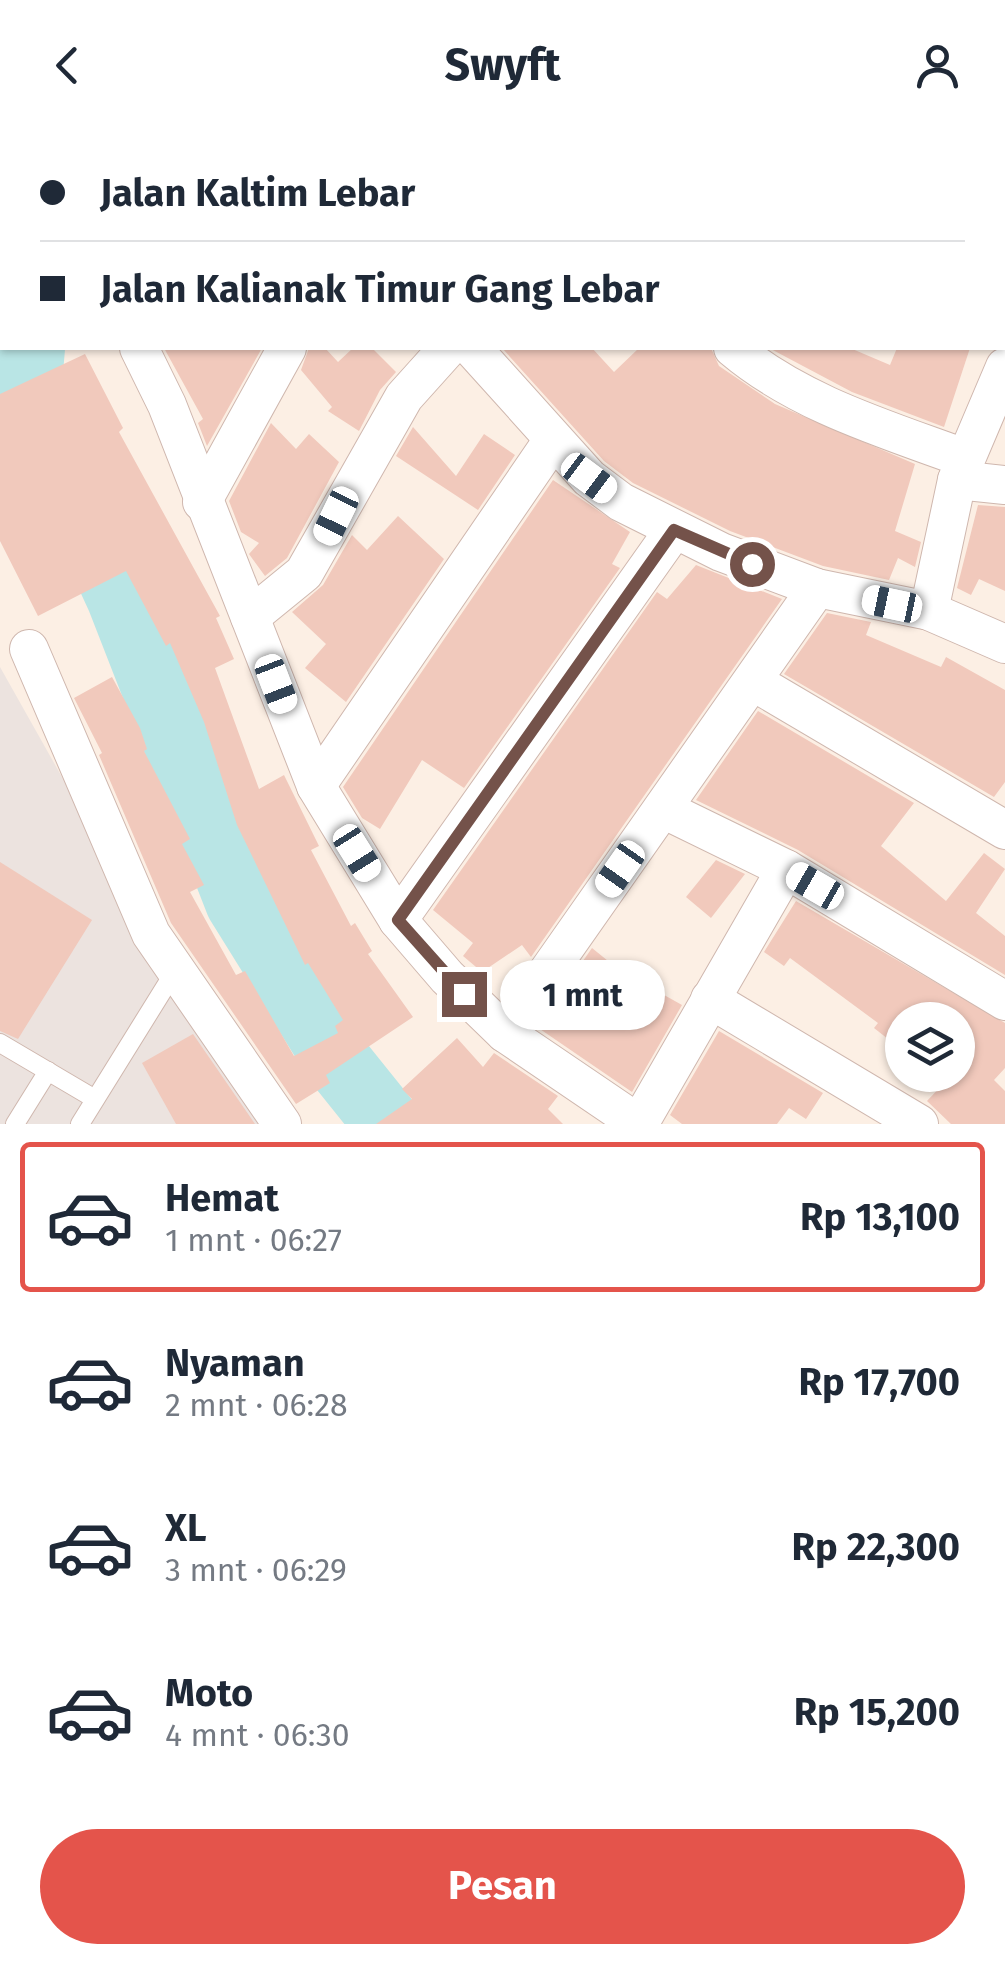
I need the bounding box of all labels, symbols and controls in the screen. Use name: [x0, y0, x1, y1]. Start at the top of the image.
icon: back: [40, 38, 95, 93]
text: Swyft: [444, 38, 561, 92]
icon: person: [910, 38, 965, 93]
text: Jalan Kaltim Lebar: [100, 170, 415, 216]
text: Jalan Kalianak Timur Gang Lebar: [100, 266, 659, 312]
car: [556, 448, 622, 508]
car: [309, 482, 363, 550]
route start: [730, 542, 775, 587]
car: [860, 583, 924, 625]
car: [251, 651, 301, 717]
car: [328, 820, 386, 886]
car: [591, 836, 649, 902]
car: [782, 858, 848, 914]
callout: 1 mnt: [499, 959, 664, 1029]
route end: [442, 972, 487, 1017]
text: 1 mnt: [542, 976, 623, 1014]
map controls: [885, 1002, 975, 1092]
button: layers: [885, 1002, 975, 1092]
icon: car: [45, 1172, 135, 1262]
text: Hemat: [165, 1175, 279, 1221]
text: Rp 13,100: [800, 1194, 960, 1240]
text: 1 mnt · 06:27: [165, 1221, 342, 1259]
icon: car: [45, 1337, 135, 1427]
text: Nyaman: [165, 1340, 305, 1386]
text: Rp 17,700: [798, 1359, 960, 1405]
text: 2 mnt · 06:28: [165, 1386, 348, 1424]
icon: car: [45, 1502, 135, 1592]
text: XL: [165, 1505, 207, 1551]
text: Rp 22,300: [792, 1524, 960, 1570]
text: 3 mnt · 06:29: [165, 1551, 347, 1589]
icon: car: [45, 1667, 135, 1757]
text: Moto: [165, 1670, 253, 1716]
text: Rp 15,200: [794, 1689, 960, 1735]
text: 4 mnt · 06:30: [165, 1716, 350, 1754]
button: Pesan: [40, 1829, 965, 1944]

